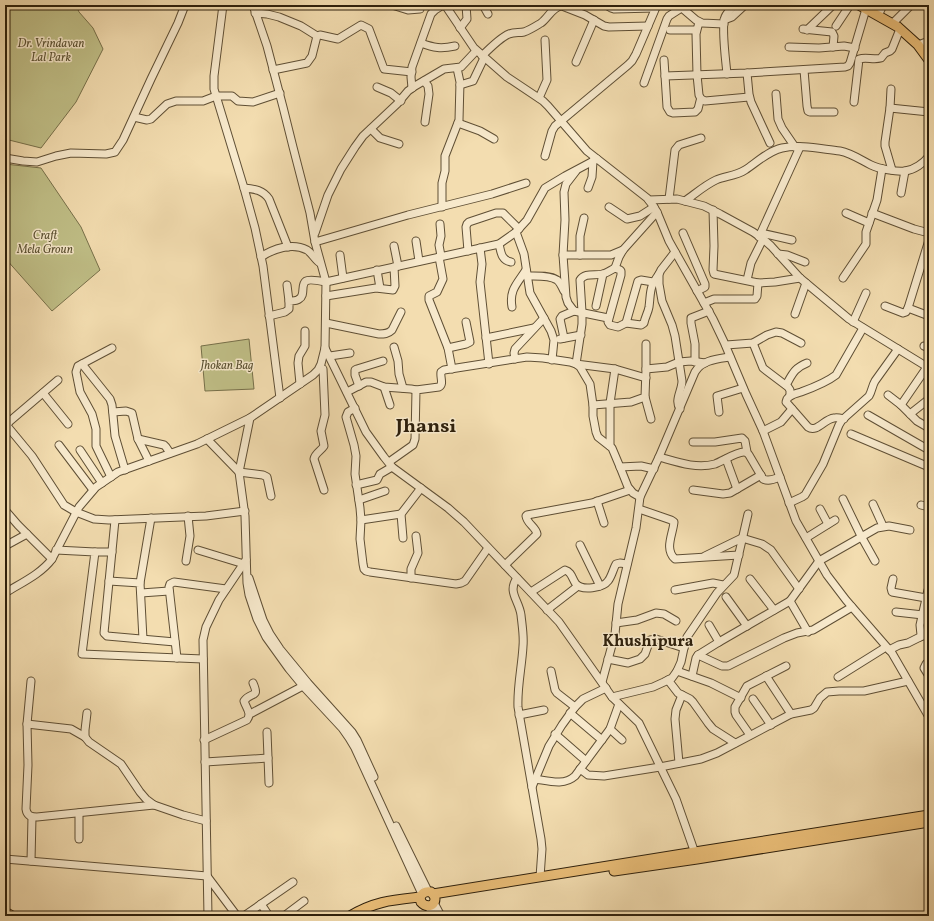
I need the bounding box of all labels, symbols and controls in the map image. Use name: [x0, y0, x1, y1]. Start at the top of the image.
park label: Dr. Vrindavan Lal Park: [17, 36, 85, 66]
park label: Craft Mela Groun: [16, 228, 73, 258]
park label: Jhokan Bag: [200, 358, 253, 374]
district label: Jhansi: [395, 413, 456, 441]
district label: Khushipura: [602, 631, 694, 653]

